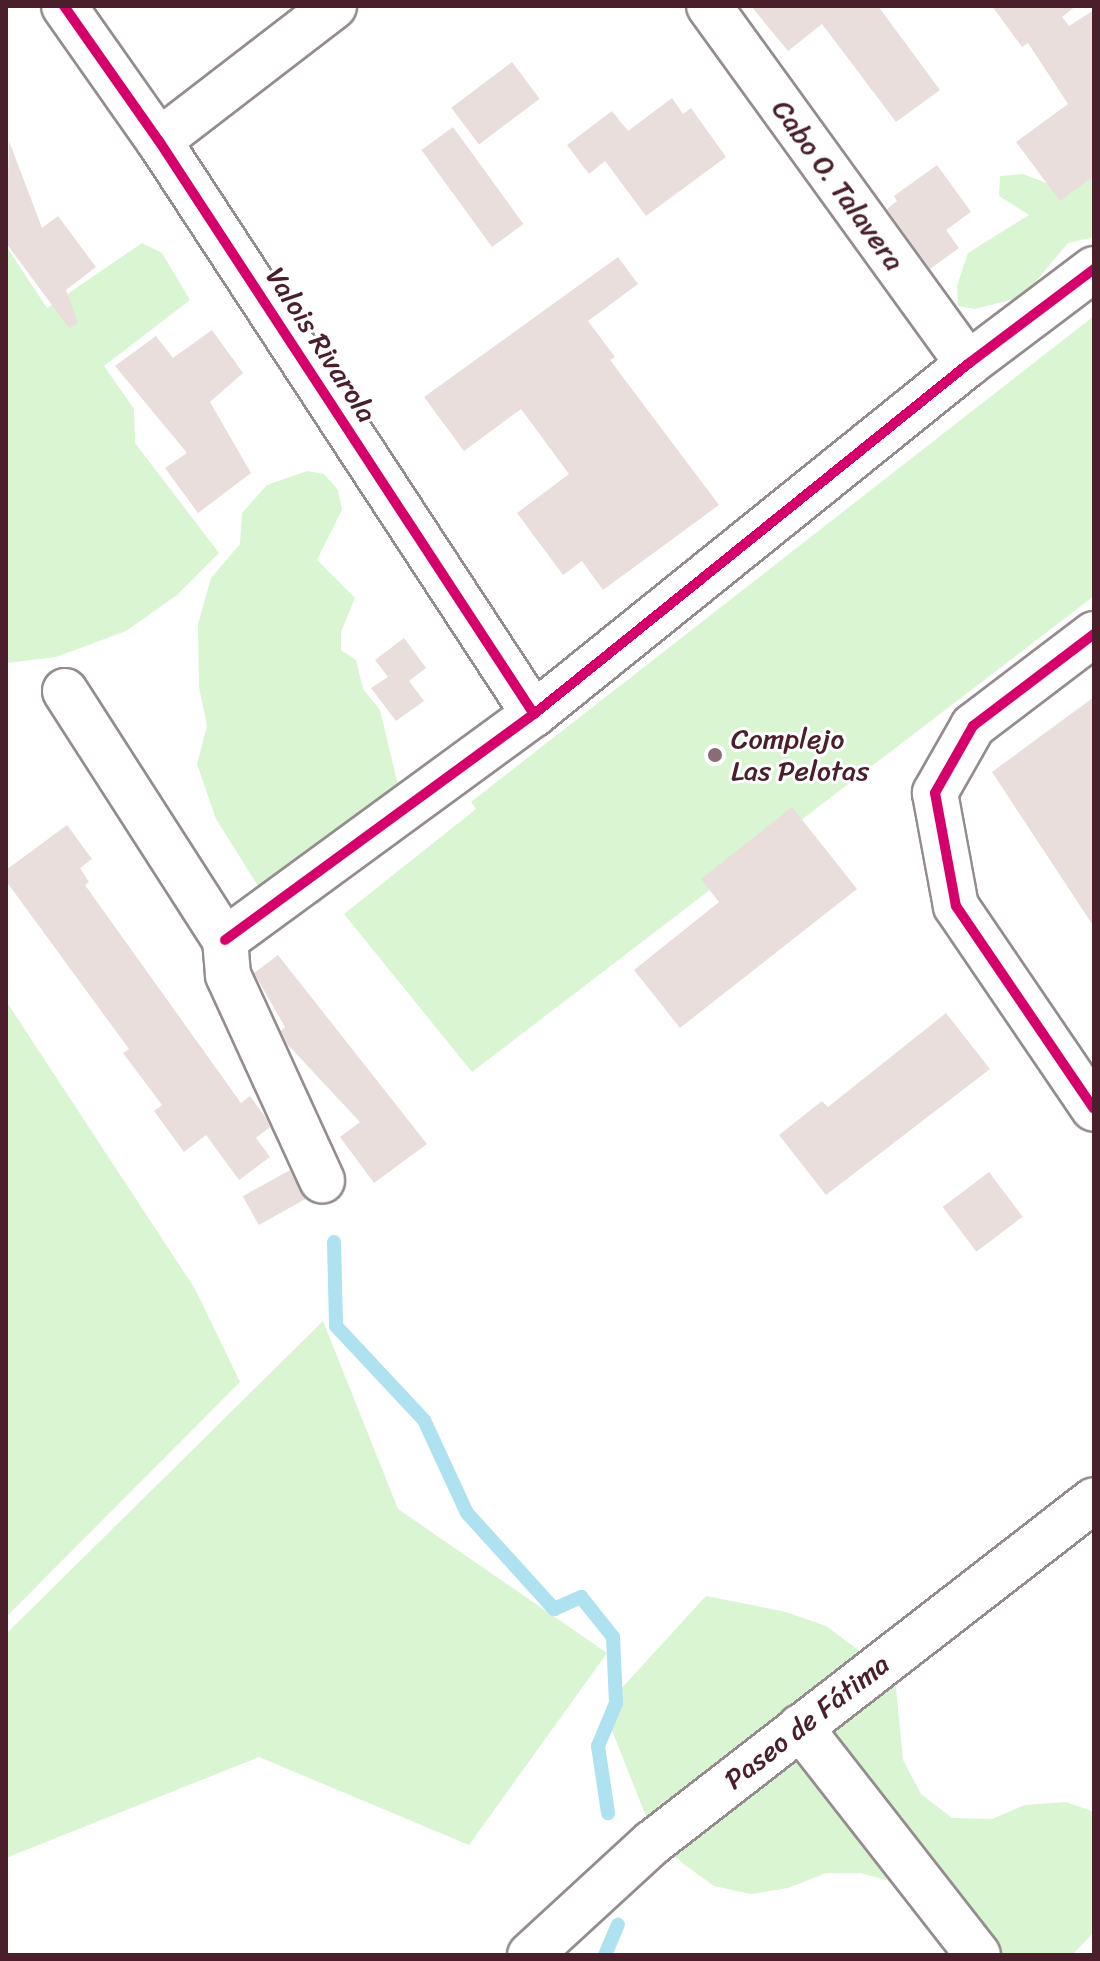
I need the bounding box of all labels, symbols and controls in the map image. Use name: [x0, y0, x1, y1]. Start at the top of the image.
street label: Cabo O. Talavera: [765, 93, 911, 277]
street label: Valois Rivarola: [258, 261, 384, 429]
place label: Complejo Las Pelotas: [731, 722, 870, 788]
marker: Complejo Las Pelotas: [706, 746, 724, 764]
street label: Paseo de Fátima: [718, 1647, 896, 1797]

